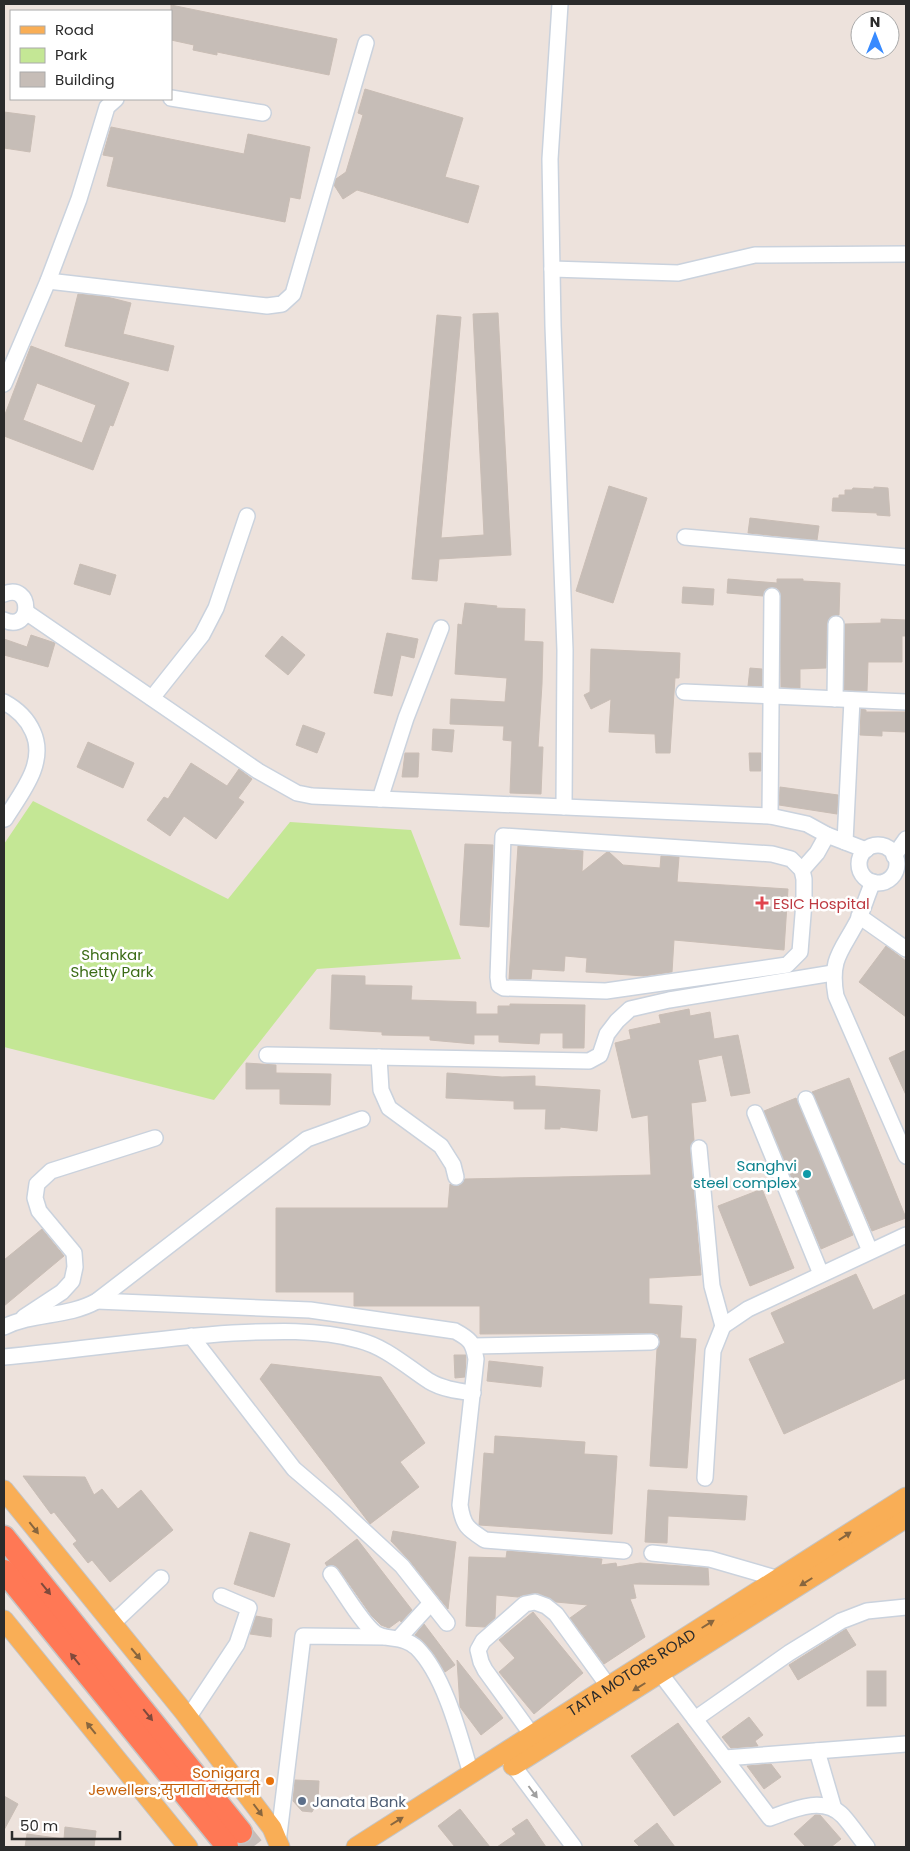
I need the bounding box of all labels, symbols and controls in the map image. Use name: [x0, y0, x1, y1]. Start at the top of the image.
legend: [10, 10, 172, 100]
north arrow: [850, 10, 900, 60]
text: N: [870, 12, 880, 32]
text: Road: [55, 19, 94, 40]
text: Park: [55, 44, 87, 65]
text: Building: [55, 69, 115, 90]
place label: ESIC Hospital: [773, 893, 870, 914]
marker: ESIC Hospital: [755, 896, 769, 910]
park label: Shankar Shetty Park: [70, 944, 154, 982]
place label: Sanghvi steel complex: [693, 1155, 797, 1193]
marker: Sanghvi steel complex: [801, 1168, 813, 1180]
one-way arrow: [29, 1521, 40, 1534]
one-way arrow: [838, 1532, 851, 1541]
one-way arrow: [799, 1577, 812, 1586]
one-way arrow: [40, 1582, 51, 1595]
one-way arrow: [701, 1619, 714, 1628]
street label: TATA MOTORS ROAD: [563, 1623, 699, 1721]
one-way arrow: [131, 1647, 142, 1660]
one-way arrow: [70, 1653, 81, 1666]
one-way arrow: [632, 1682, 645, 1691]
one-way arrow: [142, 1708, 153, 1721]
one-way arrow: [86, 1722, 97, 1735]
place label: Sonigara Jewellers;सुजाता मस्तानी: [88, 1762, 261, 1800]
marker: Sonigara Jewellers;सुजाता मस्तानी: [264, 1775, 276, 1787]
one-way arrow: [528, 1785, 539, 1798]
place label: Janata Bank: [312, 1791, 406, 1812]
marker: Janata Bank: [296, 1795, 308, 1807]
one-way arrow: [252, 1803, 263, 1816]
scale bar: [12, 1808, 120, 1840]
text: 50 m: [20, 1815, 58, 1836]
one-way arrow: [390, 1816, 404, 1826]

